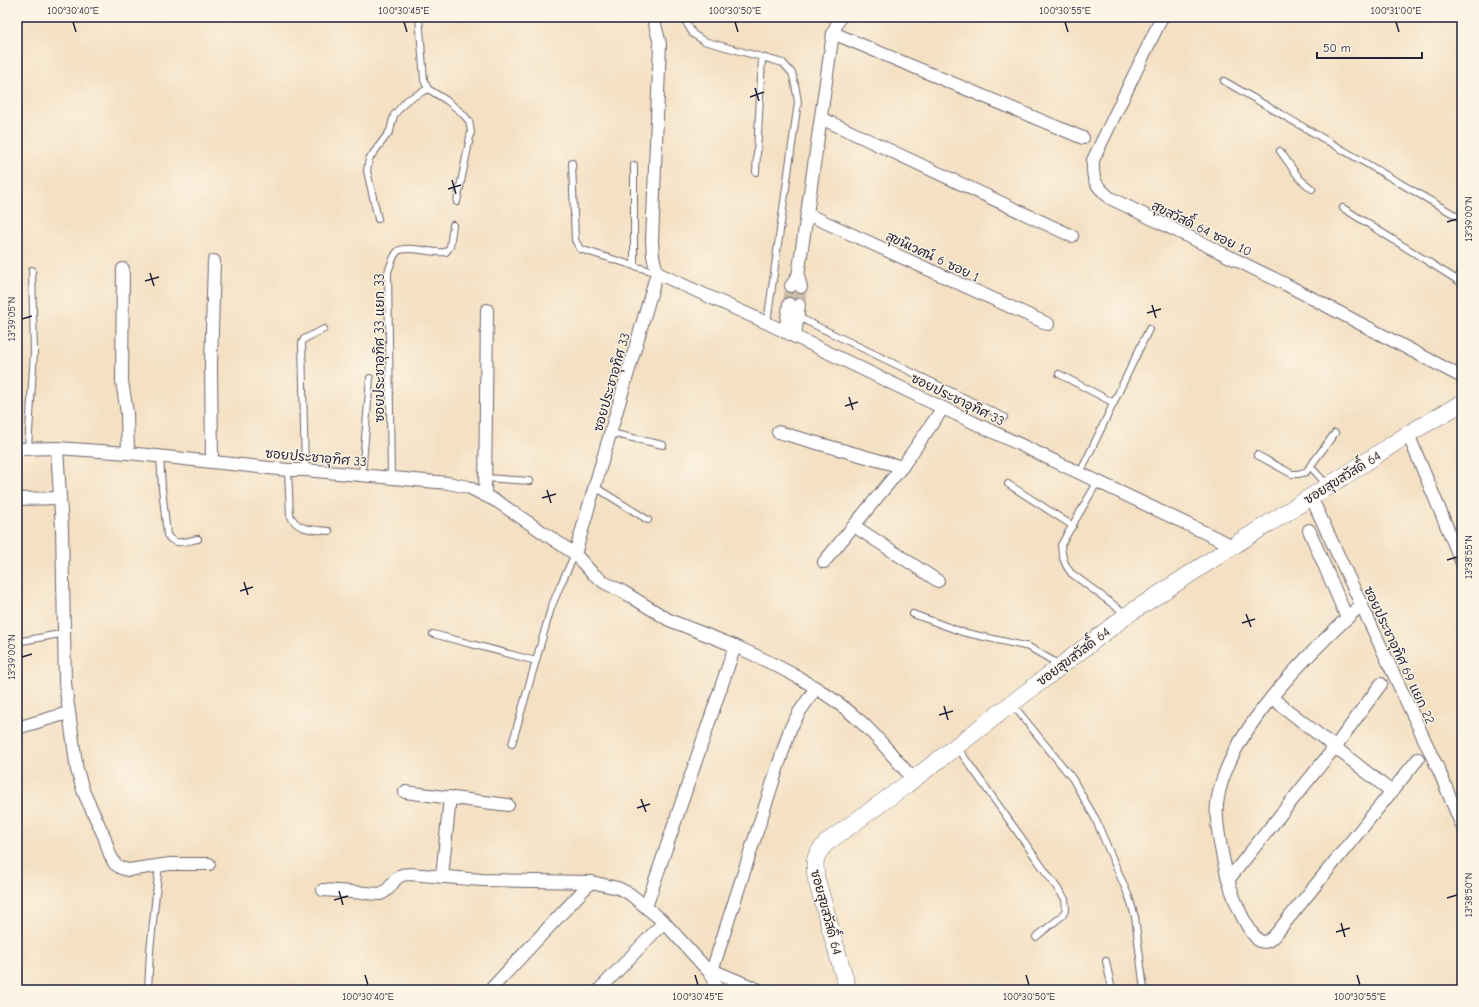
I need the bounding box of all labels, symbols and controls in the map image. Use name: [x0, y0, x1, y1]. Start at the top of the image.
text: 100°30'40"E: [47, 5, 99, 17]
text: 100°30'45"E: [379, 5, 429, 17]
text: 100°30'50"E: [709, 5, 761, 17]
text: 100°30'55"E: [1039, 5, 1091, 17]
text: 100°31'00"E: [1371, 5, 1421, 17]
scale bar: [1317, 34, 1422, 60]
text: 50 m: [1323, 41, 1351, 55]
street label: สุขสวัสดิ์ 64 ซอย 10: [1149, 194, 1256, 261]
text: 13°39'00"N: [1463, 196, 1475, 242]
street label: สุขนิเวศน์ 6 ซอย 1: [883, 226, 983, 286]
street label: ซอยประชาอุทิศ 33 แยก 33: [372, 273, 389, 423]
text: 13°39'05"N: [6, 297, 18, 341]
street label: ซอยประชาอุทิศ 33: [590, 331, 635, 434]
street label: ซอยประชาอุทิศ 33: [908, 370, 1007, 430]
street label: ซอยสุขสวัสดิ์ 64: [1299, 444, 1384, 509]
street label: ซอยประชาอุทิศ 33: [264, 446, 367, 471]
text: 13°38'55"N: [1463, 535, 1475, 579]
street label: ซอยประชาอุทิศ 69 แยก 22: [1359, 584, 1438, 728]
street label: ซอยสุขสวัสดิ์ 64: [1031, 621, 1114, 690]
text: 13°39'00"N: [6, 634, 18, 680]
street label: ซอยสุขสวัสดิ์ 64: [806, 867, 849, 957]
text: 13°38'50"N: [1463, 873, 1475, 917]
text: 100°30'40"E: [342, 991, 394, 1003]
text: 100°30'45"E: [673, 991, 723, 1003]
text: 100°30'50"E: [1003, 991, 1055, 1003]
text: 100°30'55"E: [1334, 991, 1386, 1003]

